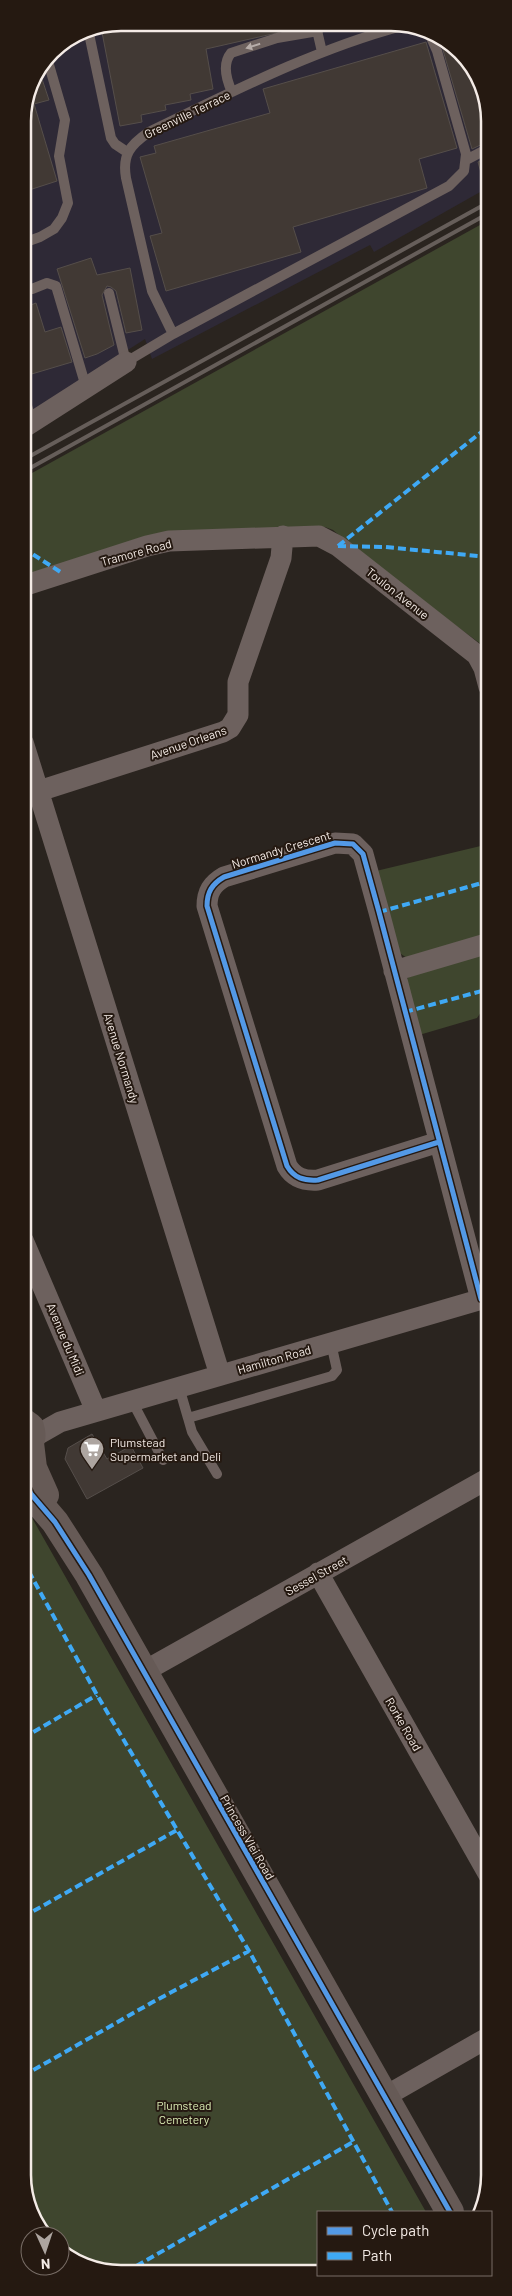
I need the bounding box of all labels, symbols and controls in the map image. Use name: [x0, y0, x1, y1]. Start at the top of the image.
one-way arrow: [245, 42, 260, 50]
street label: Greenville Terrace: [142, 87, 232, 141]
street label: Tramore Road: [99, 536, 173, 568]
street label: Toulon Avenue: [364, 564, 432, 622]
street label: Avenue Orleans: [148, 722, 228, 762]
street label: Normandy Crescent: [230, 827, 332, 871]
street label: Avenue Normandy: [102, 1011, 143, 1105]
street label: Avenue du Midi: [44, 1301, 88, 1377]
street label: Hamilton Road: [236, 1342, 312, 1376]
place label: Plumstead Supermarket and Deli: [110, 1435, 221, 1463]
supermarket icon: Plumstead Supermarket and Deli: [79, 1436, 105, 1470]
street label: Sessel Street: [282, 1552, 350, 1598]
street label: Rorke Road: [383, 1695, 425, 1753]
street label: Princess Vlei Road: [218, 1792, 278, 1882]
park label: Plumstead Cemetery: [156, 2098, 212, 2126]
legend: [317, 2211, 492, 2276]
text: Cycle path: [362, 2221, 429, 2239]
north arrow: [20, 2226, 70, 2276]
text: Path: [362, 2246, 392, 2264]
text: N: [41, 2256, 51, 2273]

